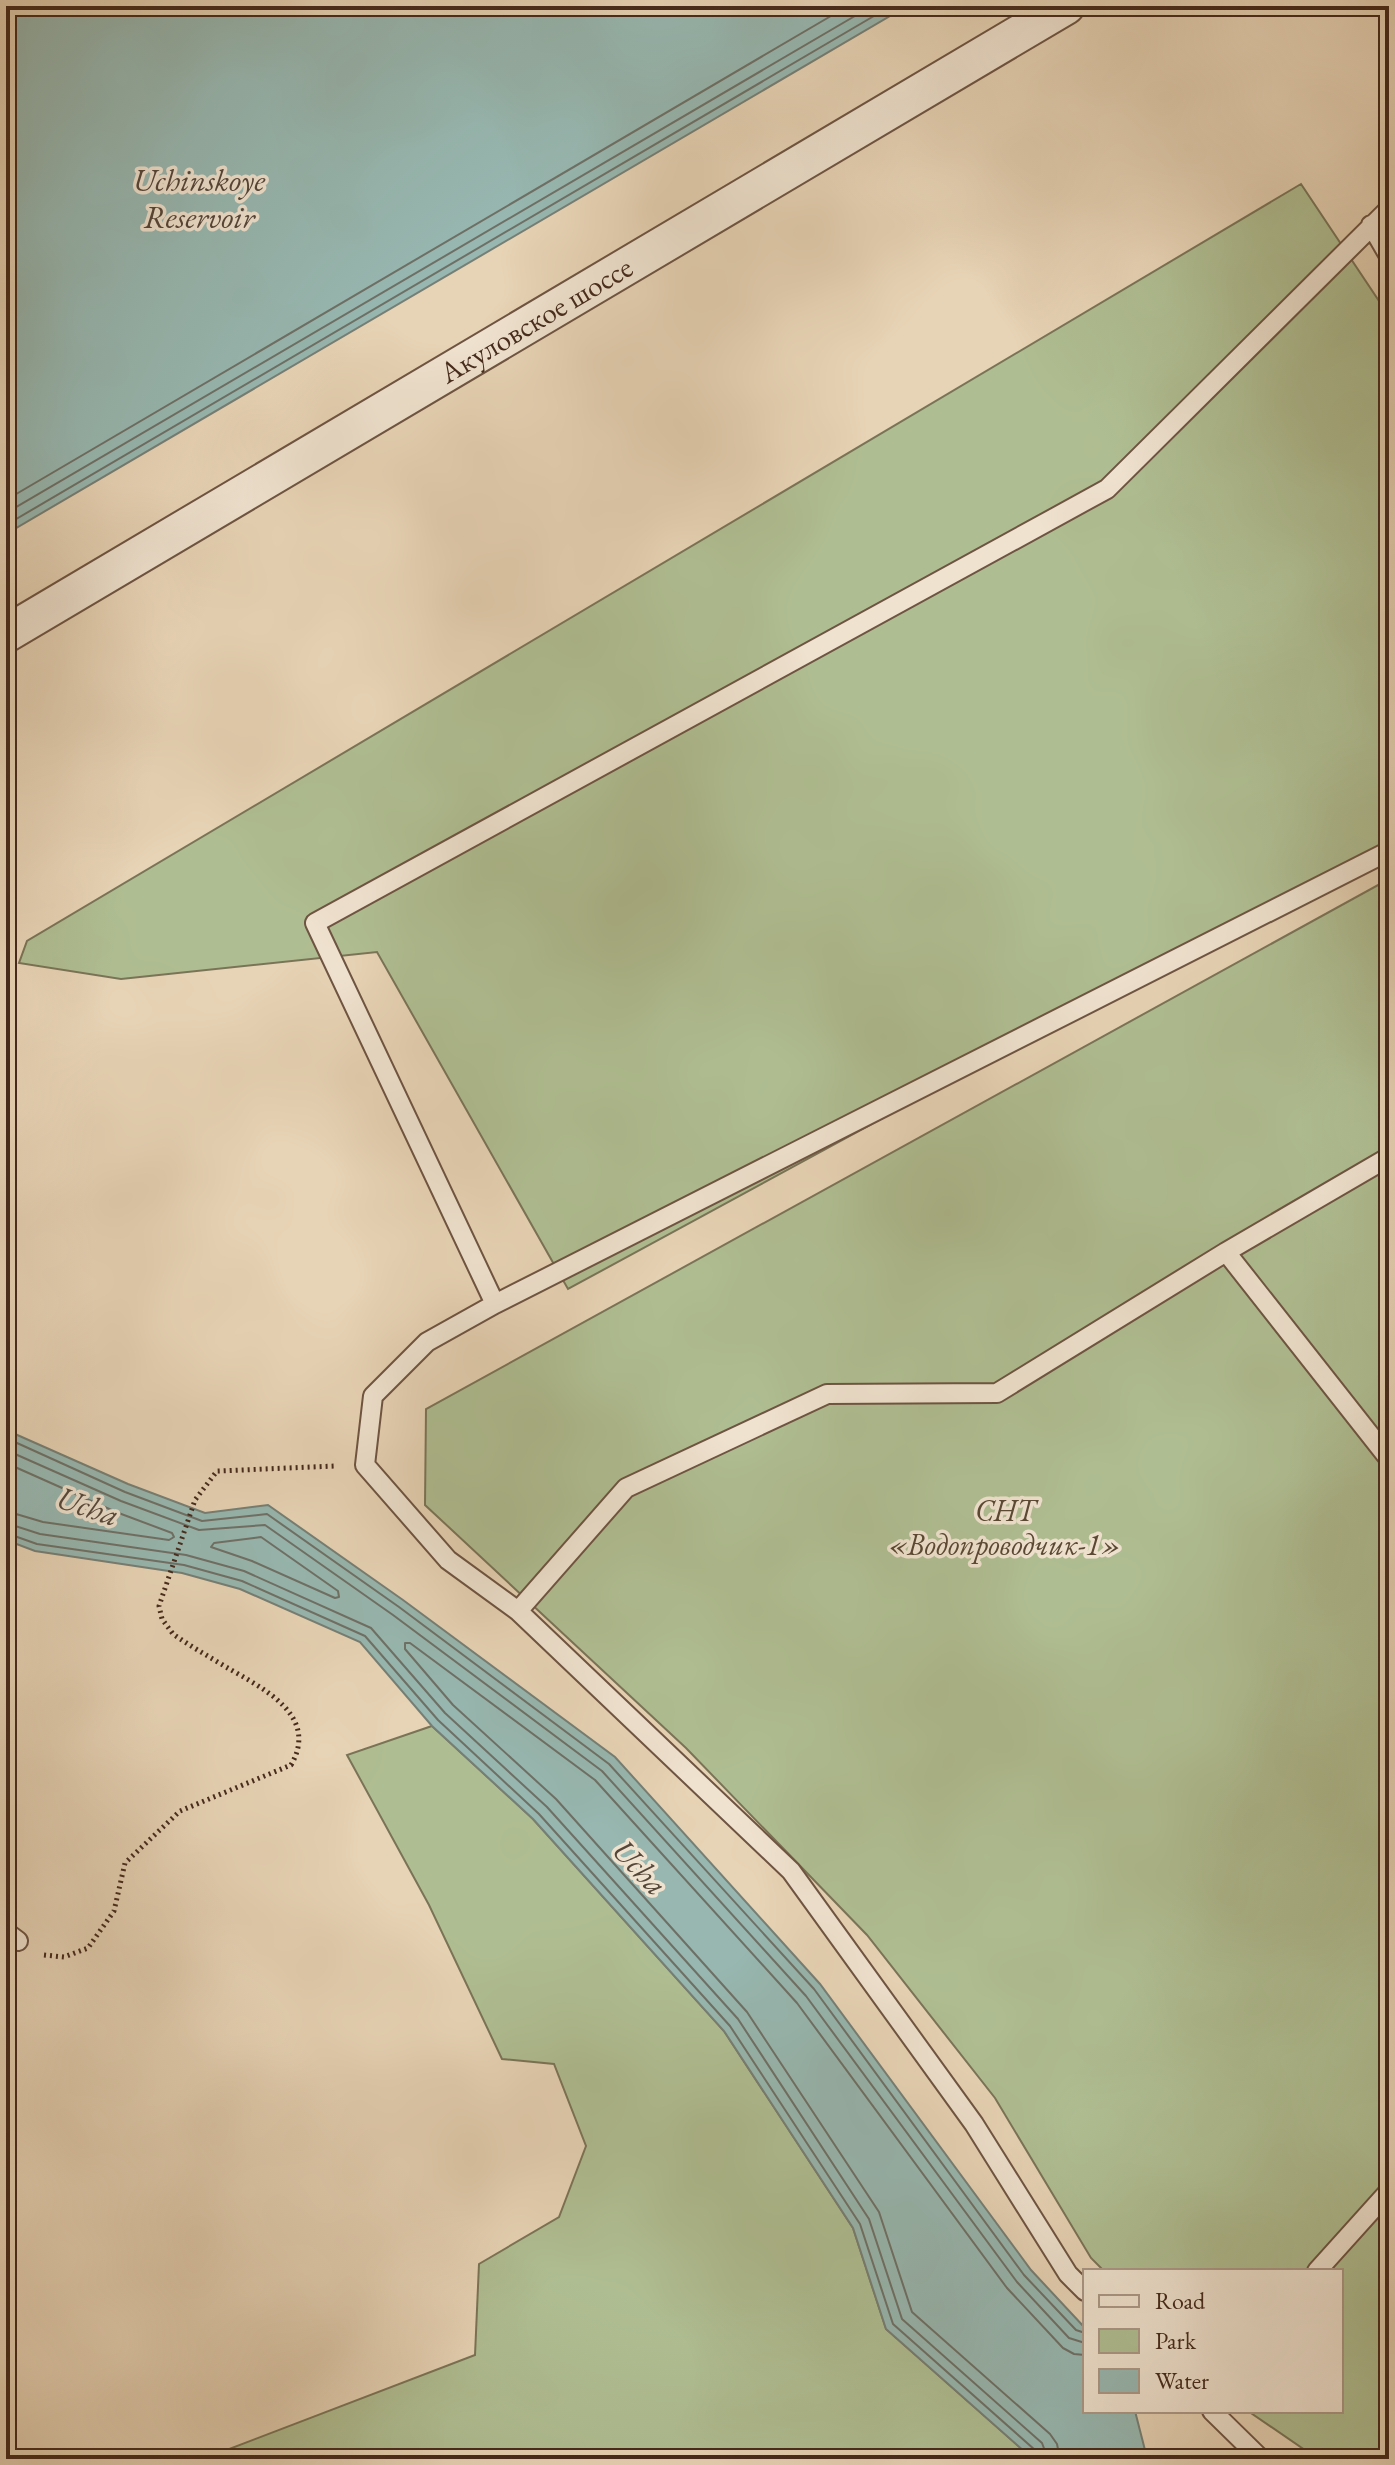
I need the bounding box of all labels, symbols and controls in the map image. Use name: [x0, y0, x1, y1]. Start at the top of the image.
water label: Uchinskoye Reservoir: [133, 159, 266, 238]
street label: Акуловское шоссе: [431, 247, 640, 392]
water label: Ucha: [51, 1476, 125, 1536]
park label: СНТ «Водопроводчик-1»: [889, 1491, 1121, 1564]
water label: Ucha: [603, 1830, 677, 1904]
legend: [1083, 2269, 1343, 2413]
text: Road: [1155, 2285, 1206, 2316]
text: Park: [1155, 2325, 1197, 2356]
text: Water: [1155, 2365, 1209, 2396]

